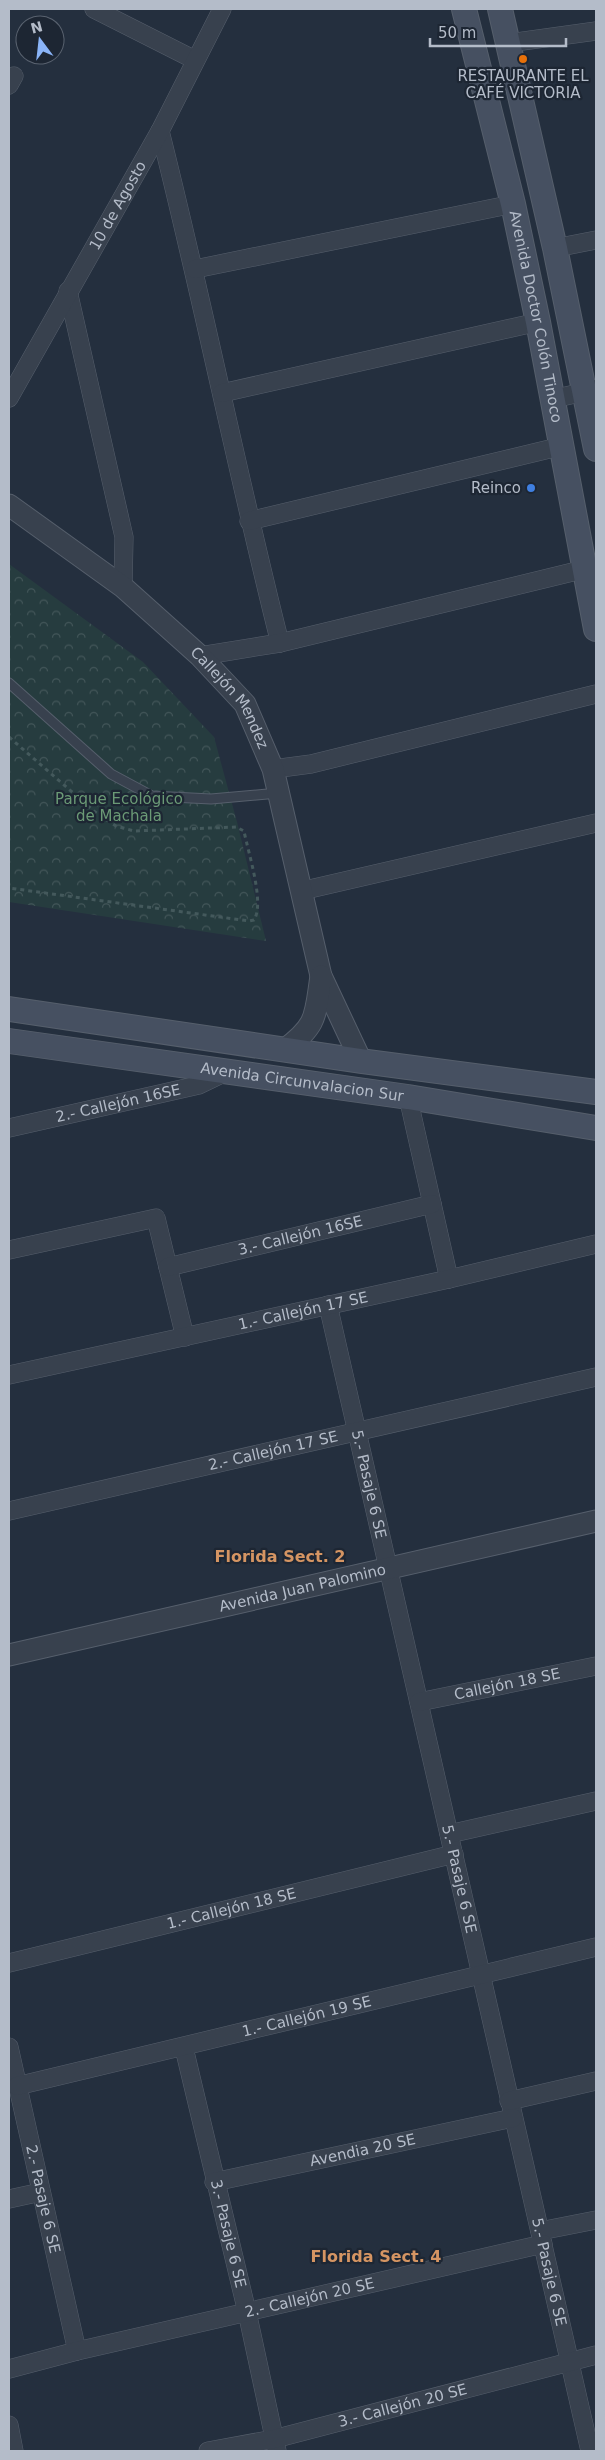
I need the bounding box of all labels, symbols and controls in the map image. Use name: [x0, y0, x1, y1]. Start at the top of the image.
north arrow: [15, 15, 65, 65]
scale bar: [430, 15, 566, 47]
text: N: [29, 18, 44, 37]
text: 50 m: [438, 24, 476, 42]
marker: RESTAURANTE EL CAFÉ VICTORIA: [517, 53, 529, 65]
place label: RESTAURANTE EL CAFÉ VICTORIA: [457, 67, 589, 102]
street label: 10 de Agosto: [86, 158, 150, 253]
street label: Avenida Doctor Colón Tinoco: [506, 209, 566, 424]
place label: Reinco: [471, 479, 521, 497]
marker: Reinco: [525, 482, 537, 494]
street label: Callejón Mendez: [187, 643, 272, 752]
park label: Parque Ecológico de Machala: [55, 790, 183, 825]
street label: Avenida Circunvalacion Sur: [199, 1059, 406, 1105]
street label: 2.- Callejón 16SE: [54, 1080, 182, 1126]
street label: 3.- Callejón 16SE: [236, 1212, 364, 1259]
street label: 1.- Callejón 17 SE: [237, 1288, 370, 1334]
street label: 2.- Callejón 17 SE: [207, 1427, 340, 1474]
street label: 5.- Pasaje 6 SE: [348, 1428, 390, 1540]
district label: Florida Sect. 2: [215, 1547, 345, 1566]
street label: Avenida Juan Palomino: [217, 1560, 388, 1616]
street label: Callejón 18 SE: [453, 1664, 562, 1704]
street label: 5.- Pasaje 6 SE: [438, 1823, 480, 1935]
street label: 1.- Callejón 18 SE: [165, 1884, 298, 1933]
street label: 1.- Callejón 19 SE: [240, 1992, 373, 2041]
street label: Avendia 20 SE: [308, 2130, 417, 2170]
street label: 2.- Pasaje 6 SE: [22, 2143, 64, 2255]
street label: 3.- Pasaje 6 SE: [207, 2178, 250, 2290]
street label: 5.- Pasaje 6 SE: [528, 2216, 570, 2328]
district label: Florida Sect. 4: [311, 2247, 441, 2266]
street label: 2.- Callejón 20 SE: [243, 2274, 376, 2321]
street label: 3.- Callejón 20 SE: [336, 2380, 469, 2431]

